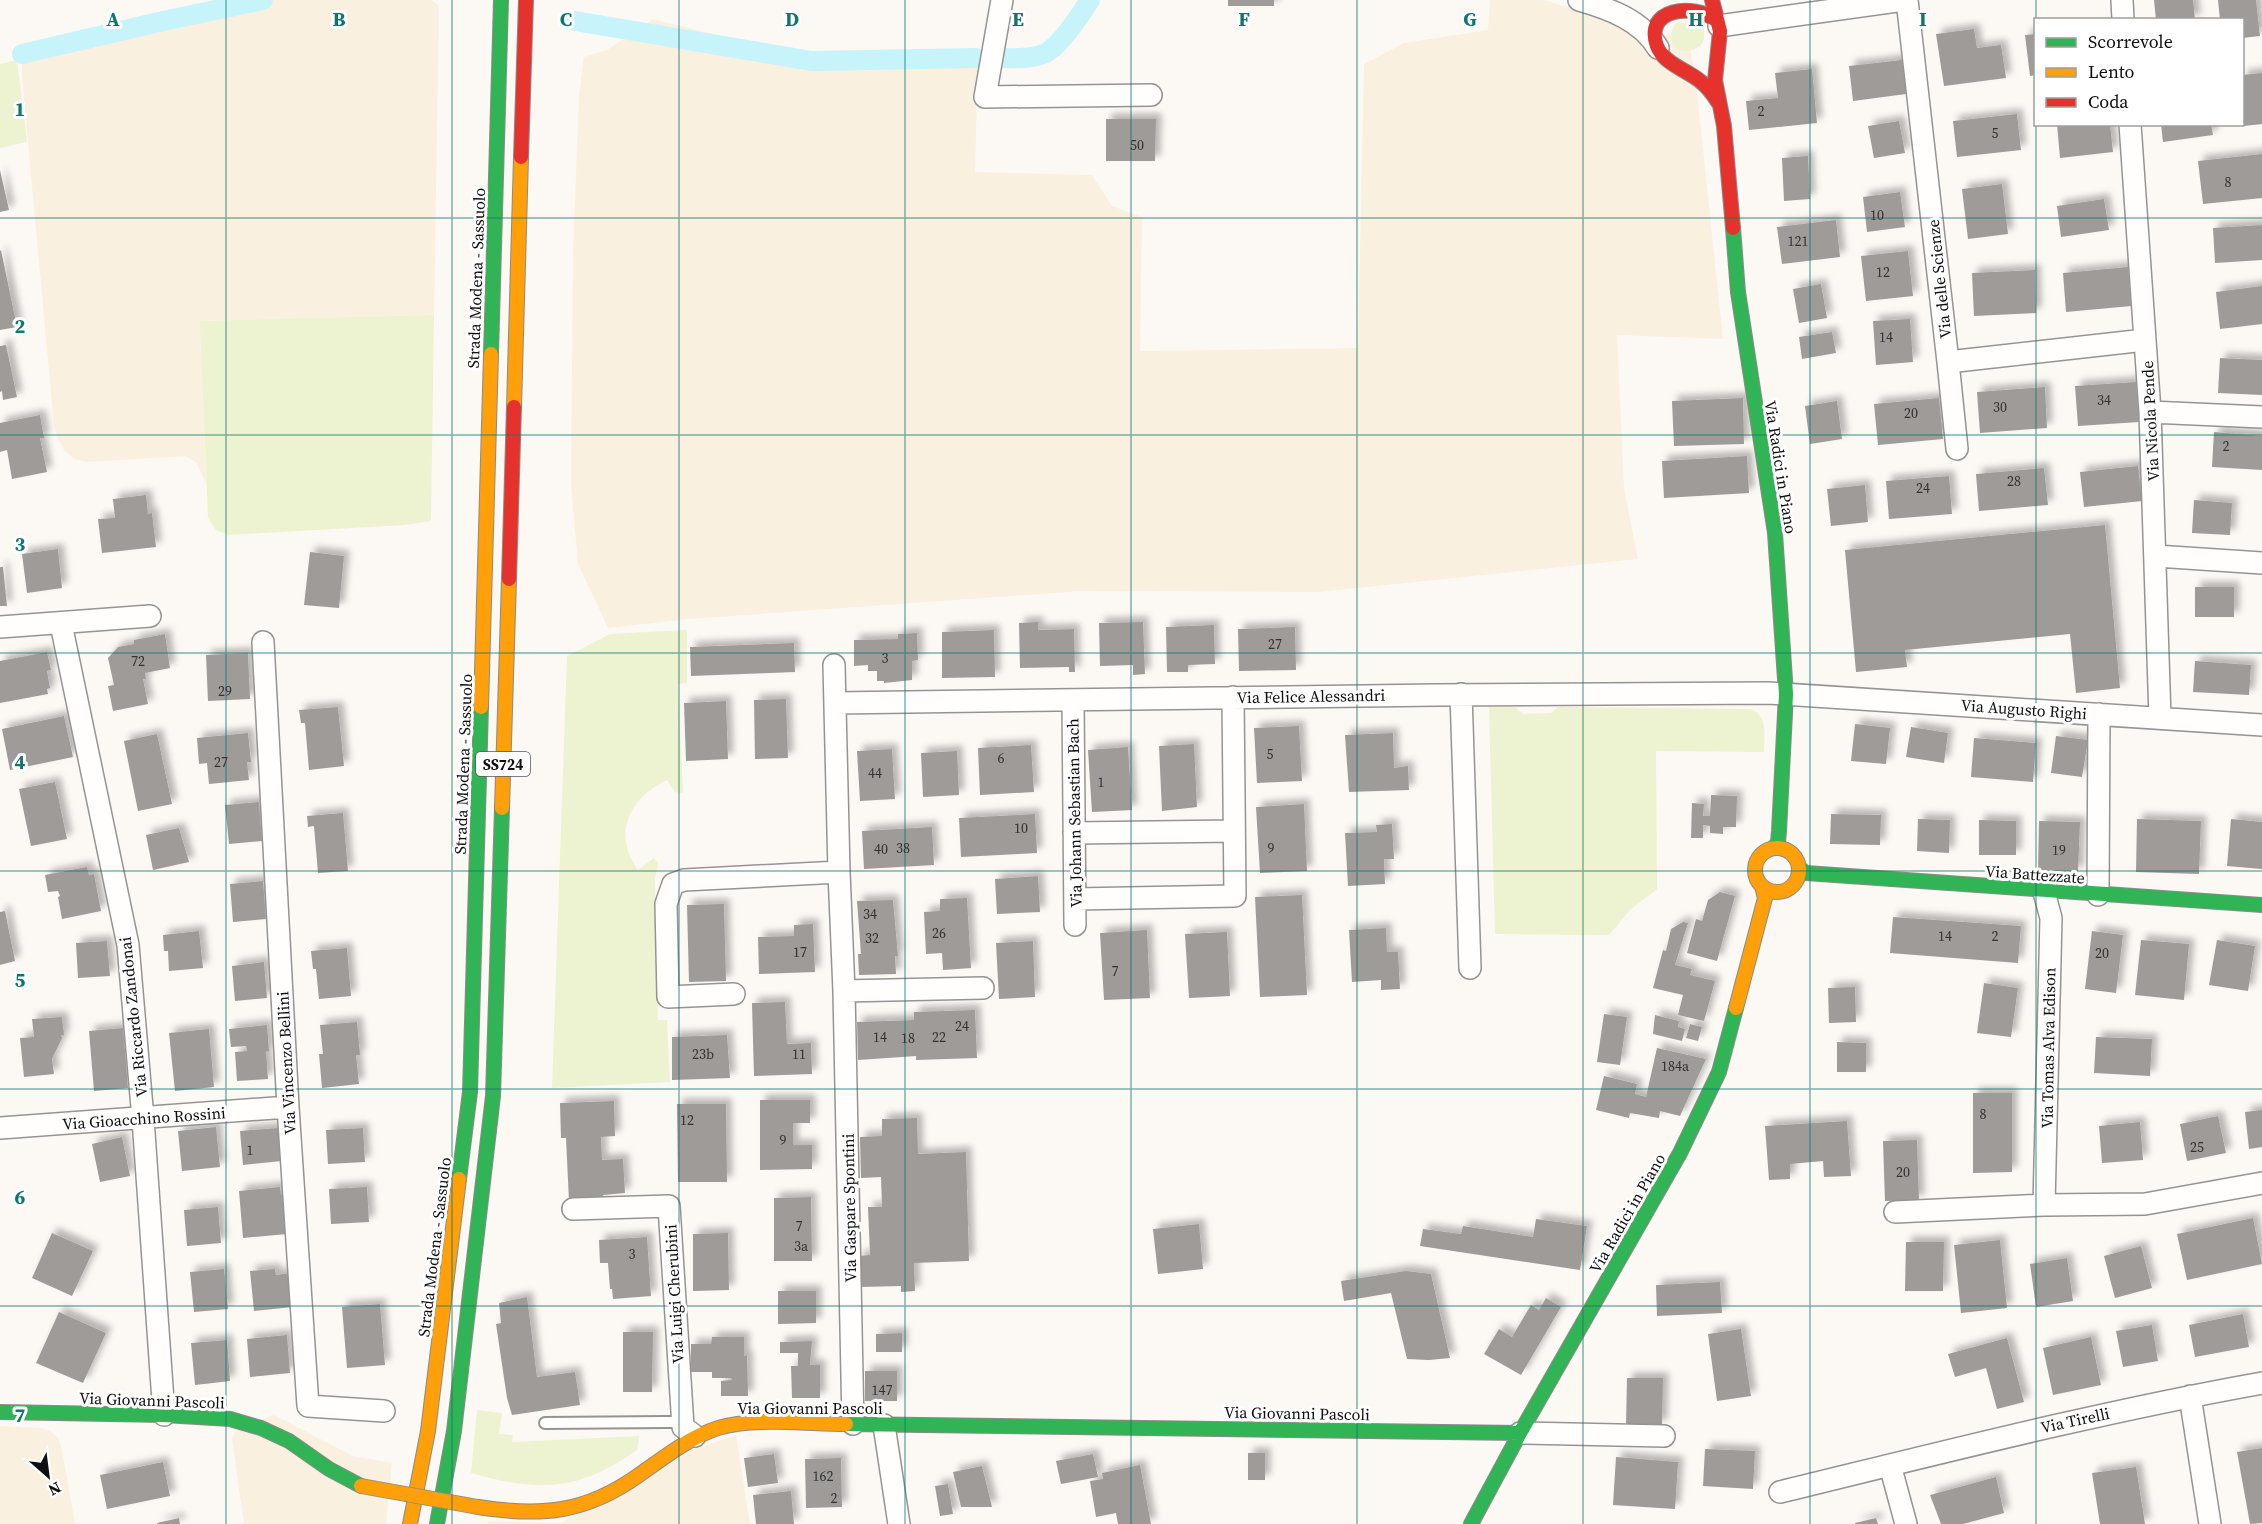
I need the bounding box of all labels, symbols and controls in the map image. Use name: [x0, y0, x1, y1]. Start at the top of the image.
text: A: [106, 5, 120, 33]
text: B: [332, 5, 346, 33]
text: C: [560, 5, 572, 33]
text: D: [785, 5, 799, 33]
text: E: [1012, 5, 1024, 33]
text: F: [1238, 5, 1250, 33]
text: G: [1463, 5, 1477, 33]
text: H: [1688, 5, 1704, 33]
text: I: [1919, 5, 1927, 33]
legend: [2034, 18, 2244, 126]
text: Scorrevole: [2088, 29, 2173, 54]
text: Lento: [2088, 59, 2135, 84]
text: Coda: [2088, 89, 2129, 114]
text: 1: [15, 95, 25, 123]
house number: 2: [1758, 101, 1765, 121]
house number: 5: [1992, 123, 1999, 143]
house number: 50: [1130, 135, 1144, 155]
house number: 8: [2225, 172, 2232, 192]
street label: Strada Modena - Sassuolo: [462, 187, 490, 369]
house number: 10: [1870, 205, 1884, 225]
street label: Via delle Scienze: [1922, 218, 1956, 340]
house number: 121: [1788, 231, 1809, 251]
house number: 12: [1876, 262, 1890, 282]
text: 2: [15, 312, 26, 340]
house number: 14: [1879, 327, 1893, 347]
street label: Via Nicola Pende: [2136, 360, 2164, 482]
house number: 34: [2097, 390, 2111, 410]
house number: 30: [1993, 397, 2007, 417]
street label: Via Radici in Piano: [1760, 399, 1802, 535]
house number: 20: [1904, 403, 1918, 423]
house number: 2: [2223, 436, 2230, 456]
house number: 28: [2007, 471, 2021, 491]
house number: 24: [1916, 478, 1930, 498]
text: 3: [15, 530, 26, 558]
house number: 27: [1268, 634, 1282, 654]
house number: 3: [882, 648, 889, 668]
house number: 72: [131, 651, 145, 671]
street label: Strada Modena - Sassuolo: [449, 673, 477, 855]
house number: 29: [218, 681, 232, 701]
street label: Via Felice Alessandri: [1237, 684, 1386, 708]
street label: Via Augusto Righi: [1960, 694, 2088, 724]
street label: Via Johann Sebastian Bach: [1061, 718, 1087, 908]
house number: 5: [1267, 744, 1274, 764]
text: 4: [15, 748, 26, 776]
house number: 6: [998, 748, 1005, 768]
house number: 27: [214, 752, 228, 772]
road number: SS724: [476, 752, 530, 776]
house number: 44: [868, 763, 882, 783]
house number: 1: [1098, 772, 1105, 792]
house number: 10: [1014, 818, 1028, 838]
house number: 38: [896, 838, 910, 858]
house number: 9: [1268, 838, 1275, 858]
house number: 40: [874, 839, 888, 859]
house number: 19: [2052, 840, 2066, 860]
street label: Via Battezzate: [1984, 860, 2086, 888]
house number: 34: [863, 904, 877, 924]
house number: 26: [932, 923, 946, 943]
house number: 14: [1938, 926, 1952, 946]
house number: 2: [1992, 926, 1999, 946]
house number: 32: [865, 928, 879, 948]
street label: Via Riccardo Zandonai: [114, 936, 152, 1098]
house number: 17: [793, 942, 807, 962]
house number: 20: [2095, 943, 2109, 963]
house number: 7: [1112, 961, 1119, 981]
text: 5: [15, 966, 26, 994]
street label: Via Tomas Alva Edison: [2036, 967, 2060, 1129]
street label: Via Vincenzo Bellini: [271, 991, 301, 1135]
house number: 24: [955, 1016, 969, 1036]
house number: 14: [873, 1027, 887, 1047]
house number: 22: [932, 1027, 946, 1047]
house number: 18: [901, 1028, 915, 1048]
house number: 23b: [692, 1044, 714, 1064]
house number: 11: [792, 1044, 806, 1064]
house number: 184a: [1661, 1056, 1690, 1076]
street label: Via Gioacchino Rossini: [62, 1101, 227, 1135]
house number: 8: [1980, 1104, 1987, 1124]
house number: 12: [680, 1110, 694, 1130]
house number: 9: [780, 1130, 787, 1150]
street label: Via Gaspare Spontini: [837, 1133, 861, 1283]
house number: 25: [2190, 1137, 2204, 1157]
house number: 1: [247, 1140, 254, 1160]
street label: Via Radici in Piano: [1584, 1149, 1670, 1277]
street label: Strada Modena - Sassuolo: [412, 1156, 456, 1338]
house number: 20: [1896, 1162, 1910, 1182]
text: 6: [15, 1183, 26, 1211]
house number: 7: [796, 1216, 803, 1236]
street label: Via Luigi Cherubini: [659, 1224, 689, 1364]
house number: 3a: [794, 1236, 809, 1256]
house number: 3: [629, 1244, 636, 1264]
house number: 147: [872, 1380, 893, 1400]
street label: Via Giovanni Pascoli: [79, 1386, 225, 1414]
street label: Via Giovanni Pascoli: [737, 1397, 883, 1419]
text: 7: [15, 1401, 26, 1429]
street label: Via Giovanni Pascoli: [1224, 1401, 1370, 1425]
street label: Via Tirelli: [2038, 1402, 2112, 1438]
north arrow: [18, 1446, 78, 1506]
house number: 162: [813, 1466, 834, 1486]
text: N: [44, 1477, 65, 1502]
house number: 2: [831, 1488, 838, 1508]

